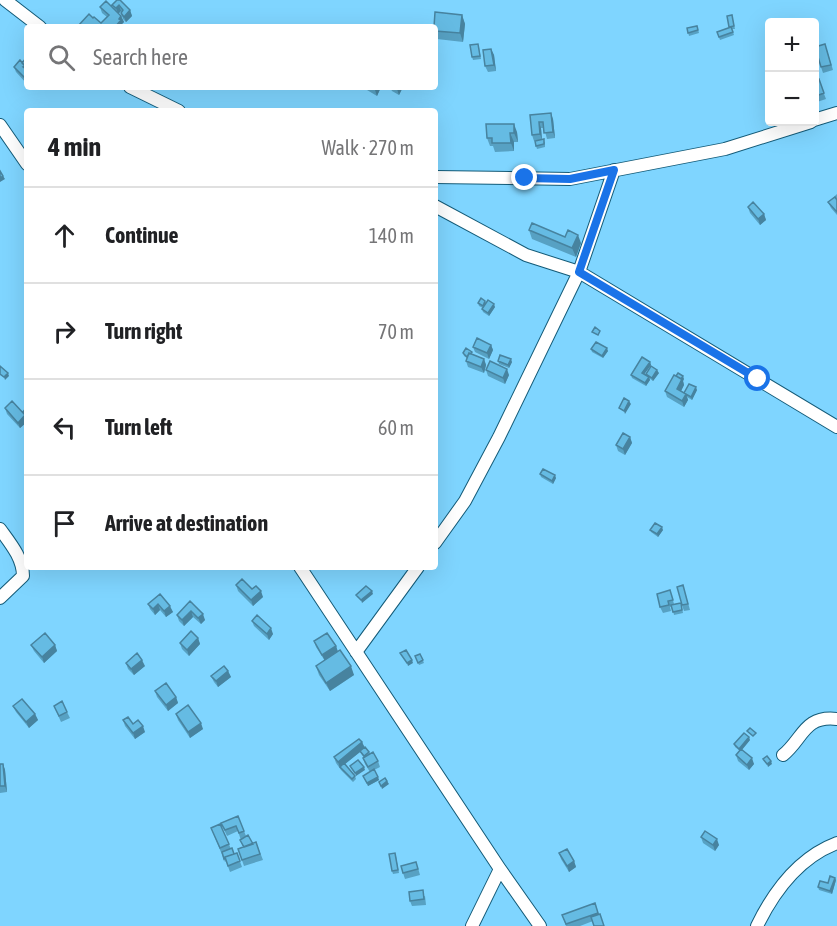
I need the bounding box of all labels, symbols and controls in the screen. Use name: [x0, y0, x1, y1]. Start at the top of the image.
map controls: [765, 18, 819, 126]
button: +: [765, 18, 819, 72]
search box: [24, 24, 438, 90]
icon: search: [45, 41, 78, 74]
text: Search here: [93, 44, 188, 70]
button: −: [765, 72, 819, 126]
text: 4 min: [48, 132, 101, 162]
text: Walk · 270 m: [322, 136, 414, 159]
route end: [511, 164, 537, 190]
icon: ahead: [48, 219, 81, 252]
text: Continue: [105, 222, 179, 248]
text: 140 m: [369, 224, 414, 247]
icon: right: [48, 315, 81, 348]
text: Turn right: [105, 318, 182, 344]
text: 70 m: [378, 320, 414, 343]
route start: [744, 365, 770, 391]
icon: left: [48, 411, 81, 444]
text: Turn left: [105, 414, 172, 440]
text: 60 m: [378, 416, 414, 439]
icon: arrive: [48, 507, 81, 540]
text: Arrive at destination: [105, 510, 268, 536]

